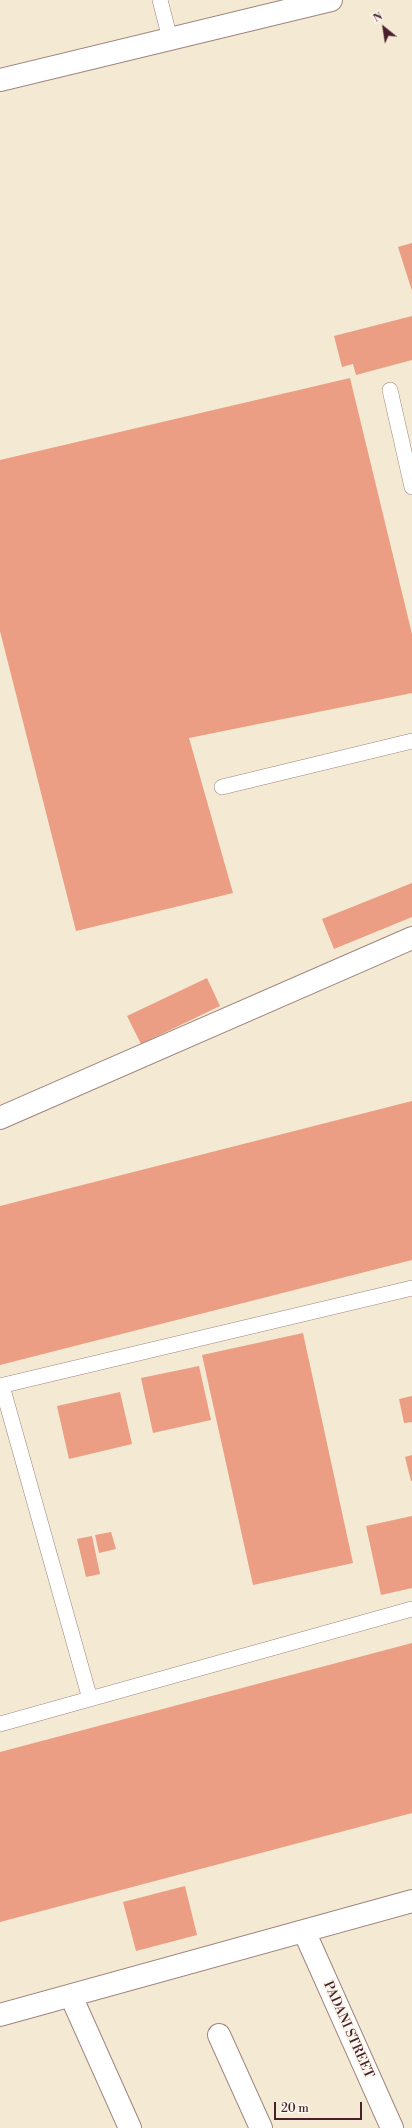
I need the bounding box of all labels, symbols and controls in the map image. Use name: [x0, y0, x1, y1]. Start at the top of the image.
north arrow: [364, 8, 404, 48]
text: N: [371, 9, 385, 26]
street label: PADANI STREET: [320, 1979, 376, 2081]
scale bar: [276, 2094, 364, 2120]
text: 20 m: [281, 2101, 309, 2116]

